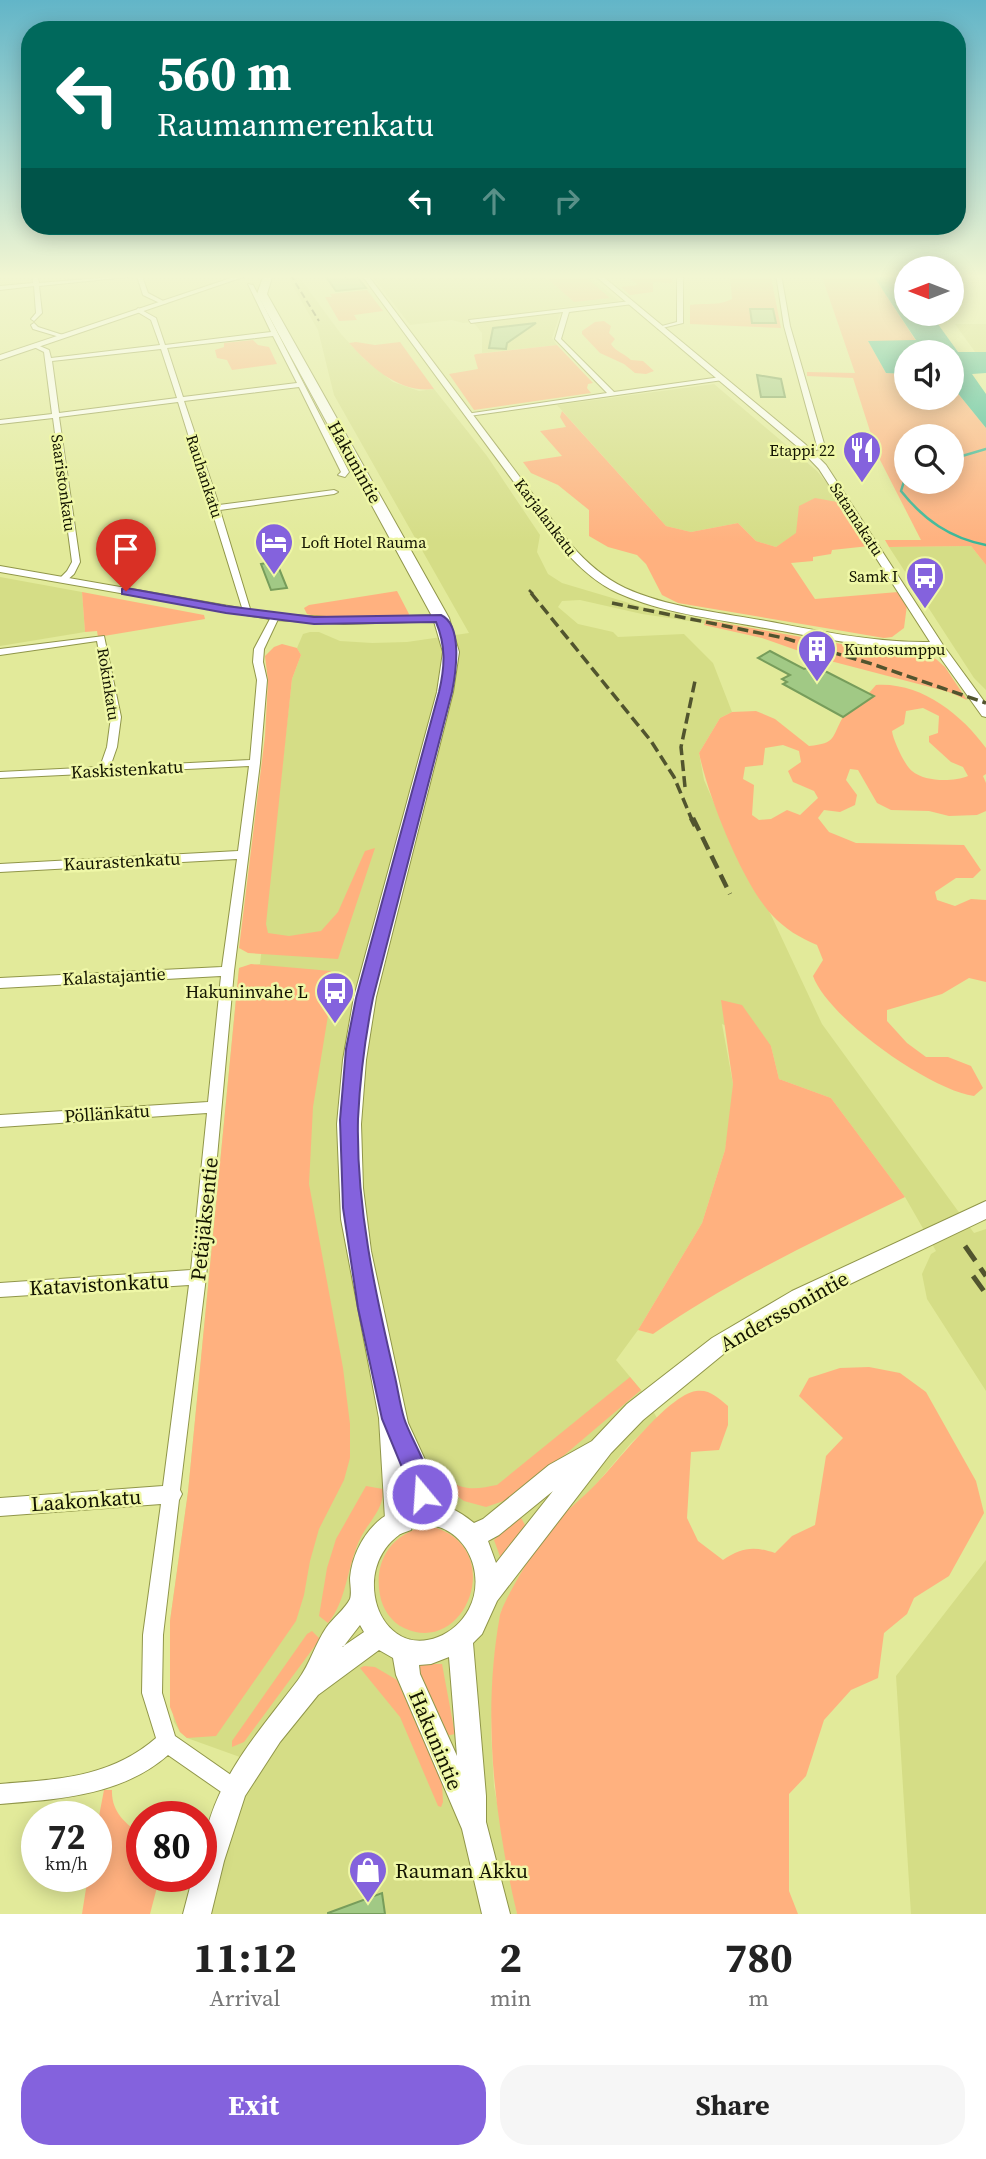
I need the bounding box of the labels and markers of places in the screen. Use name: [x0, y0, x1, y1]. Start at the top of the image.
restaurant icon: Etappi 22: [841, 429, 883, 484]
place label: Etappi 22: [769, 439, 835, 461]
pin: [96, 519, 156, 591]
hotel icon: Loft Hotel Rauma: [253, 521, 295, 576]
place label: Loft Hotel Rauma: [301, 531, 427, 553]
bus stop icon: Samk I: [904, 555, 946, 610]
place label: Samk I: [849, 565, 898, 587]
building icon: Kuntosumppu: [796, 628, 838, 683]
place label: Kuntosumppu: [844, 638, 945, 660]
bus stop icon: Hakuninvahe L: [314, 970, 356, 1025]
place label: Hakuninvahe L: [185, 979, 308, 1004]
shop icon: Rauman Akku: [347, 1849, 389, 1904]
place label: Rauman Akku: [395, 1856, 528, 1885]

